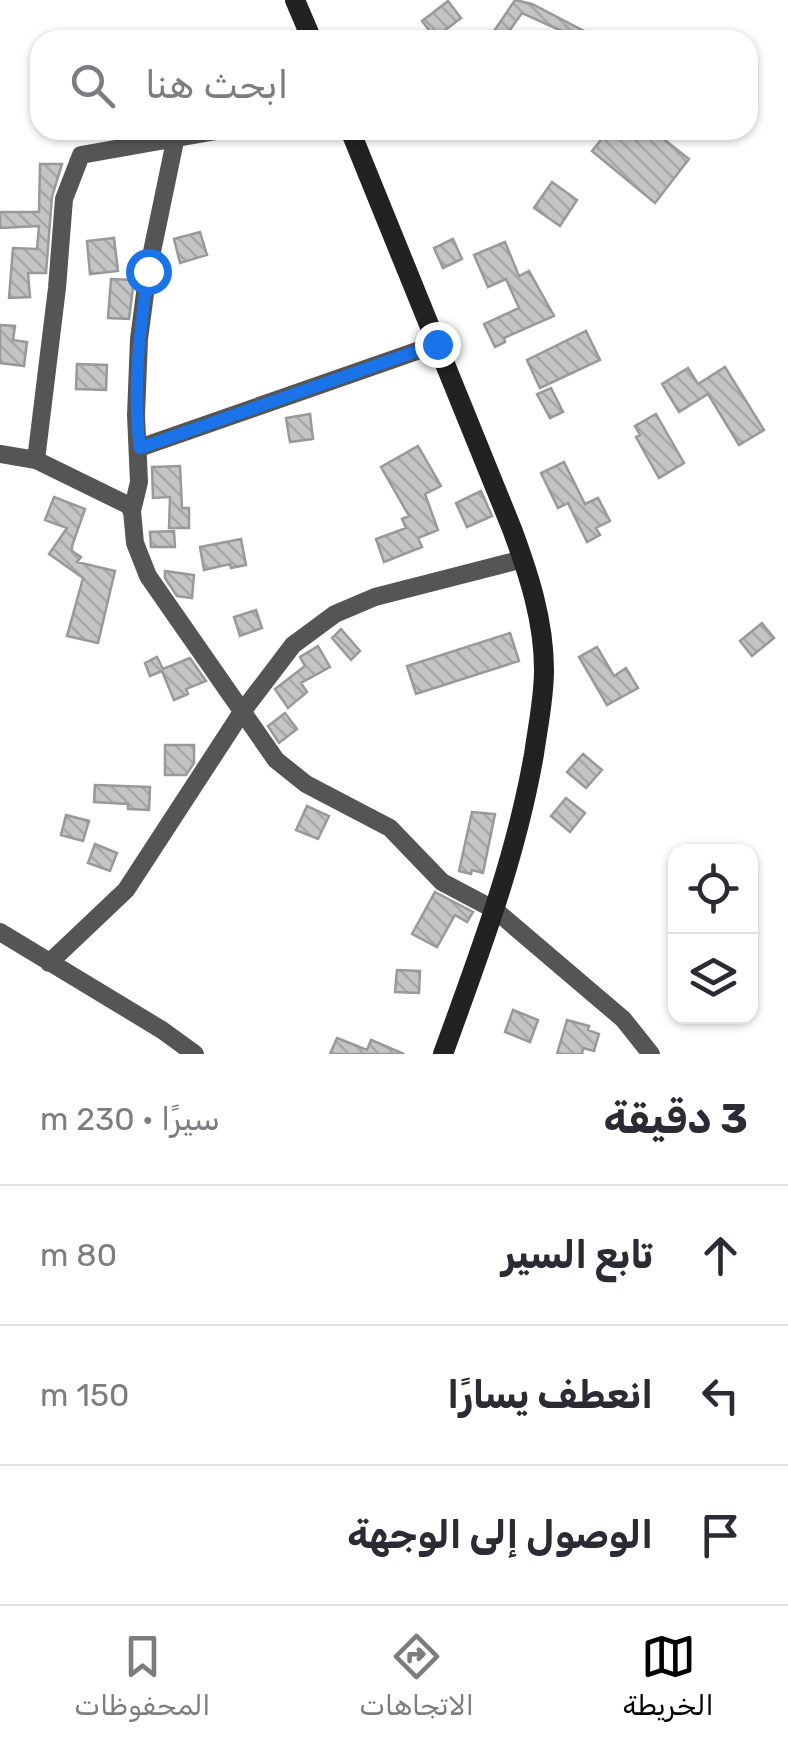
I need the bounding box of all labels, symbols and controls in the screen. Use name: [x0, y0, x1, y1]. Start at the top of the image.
search box: [30, 30, 758, 140]
icon: search: [65, 58, 120, 113]
text: ابحث هنا: [145, 62, 288, 108]
route start: [126, 249, 172, 295]
route end: [415, 322, 461, 368]
map controls: [668, 844, 758, 1024]
button: locate: [668, 844, 758, 934]
button: layers: [668, 934, 758, 1024]
text: 3 دقيقة: [603, 1094, 748, 1144]
text: سيرًا · 230 m: [40, 1100, 220, 1138]
icon: ahead: [693, 1228, 748, 1283]
text: تابع السير: [501, 1232, 653, 1278]
text: 80 m: [40, 1236, 117, 1274]
icon: left: [693, 1368, 748, 1423]
text: انعطف يسارًا: [447, 1372, 653, 1418]
text: 150 m: [40, 1376, 129, 1414]
icon: arrive: [693, 1508, 748, 1563]
text: الوصول إلى الوجهة: [347, 1512, 653, 1558]
tab: المحفوظات: [74, 1629, 210, 1722]
tab: الاتجاهات: [359, 1629, 474, 1722]
tab: الخريطة: [623, 1629, 714, 1722]

